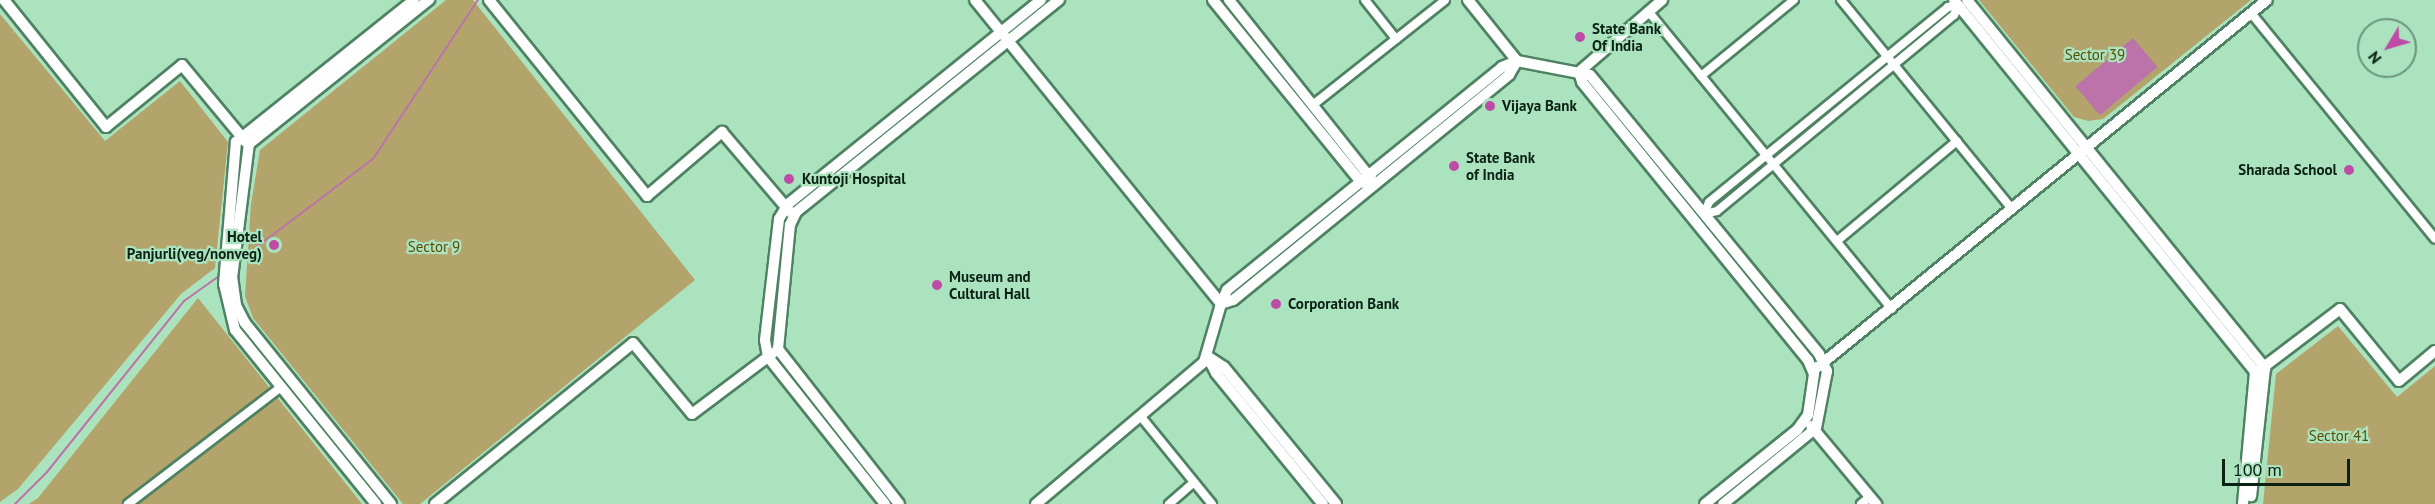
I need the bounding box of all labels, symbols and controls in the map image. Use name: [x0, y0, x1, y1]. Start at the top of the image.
north arrow: [2357, 18, 2417, 78]
place label: State Bank Of India: [1592, 19, 1661, 54]
marker: State Bank Of India: [1573, 30, 1587, 44]
park label: Sector 39: [2065, 46, 2125, 64]
text: N: [2363, 48, 2386, 68]
place label: Vijaya Bank: [1502, 97, 1577, 115]
marker: Vijaya Bank: [1483, 99, 1497, 113]
place label: State Bank of India: [1466, 148, 1535, 183]
marker: State Bank of India: [1447, 159, 1461, 173]
place label: Sharada School: [2238, 161, 2337, 179]
marker: Sharada School: [2342, 163, 2356, 177]
marker: Kuntoji Hospital: [780, 170, 798, 188]
place label: Kuntoji Hospital: [802, 170, 906, 188]
place label: Hotel Panjurli(veg/nonveg): [127, 227, 262, 262]
marker: Hotel Panjurli(veg/nonveg): [267, 238, 281, 252]
park label: Sector 9: [408, 238, 460, 256]
place label: Museum and Cultural Hall: [949, 267, 1031, 302]
marker: Museum and Cultural Hall: [930, 278, 944, 292]
place label: Corporation Bank: [1288, 295, 1399, 313]
marker: Corporation Bank: [1269, 297, 1283, 311]
park label: Sector 41: [2309, 427, 2369, 445]
scale bar: [2225, 447, 2352, 485]
text: 100 m: [2233, 458, 2282, 481]

